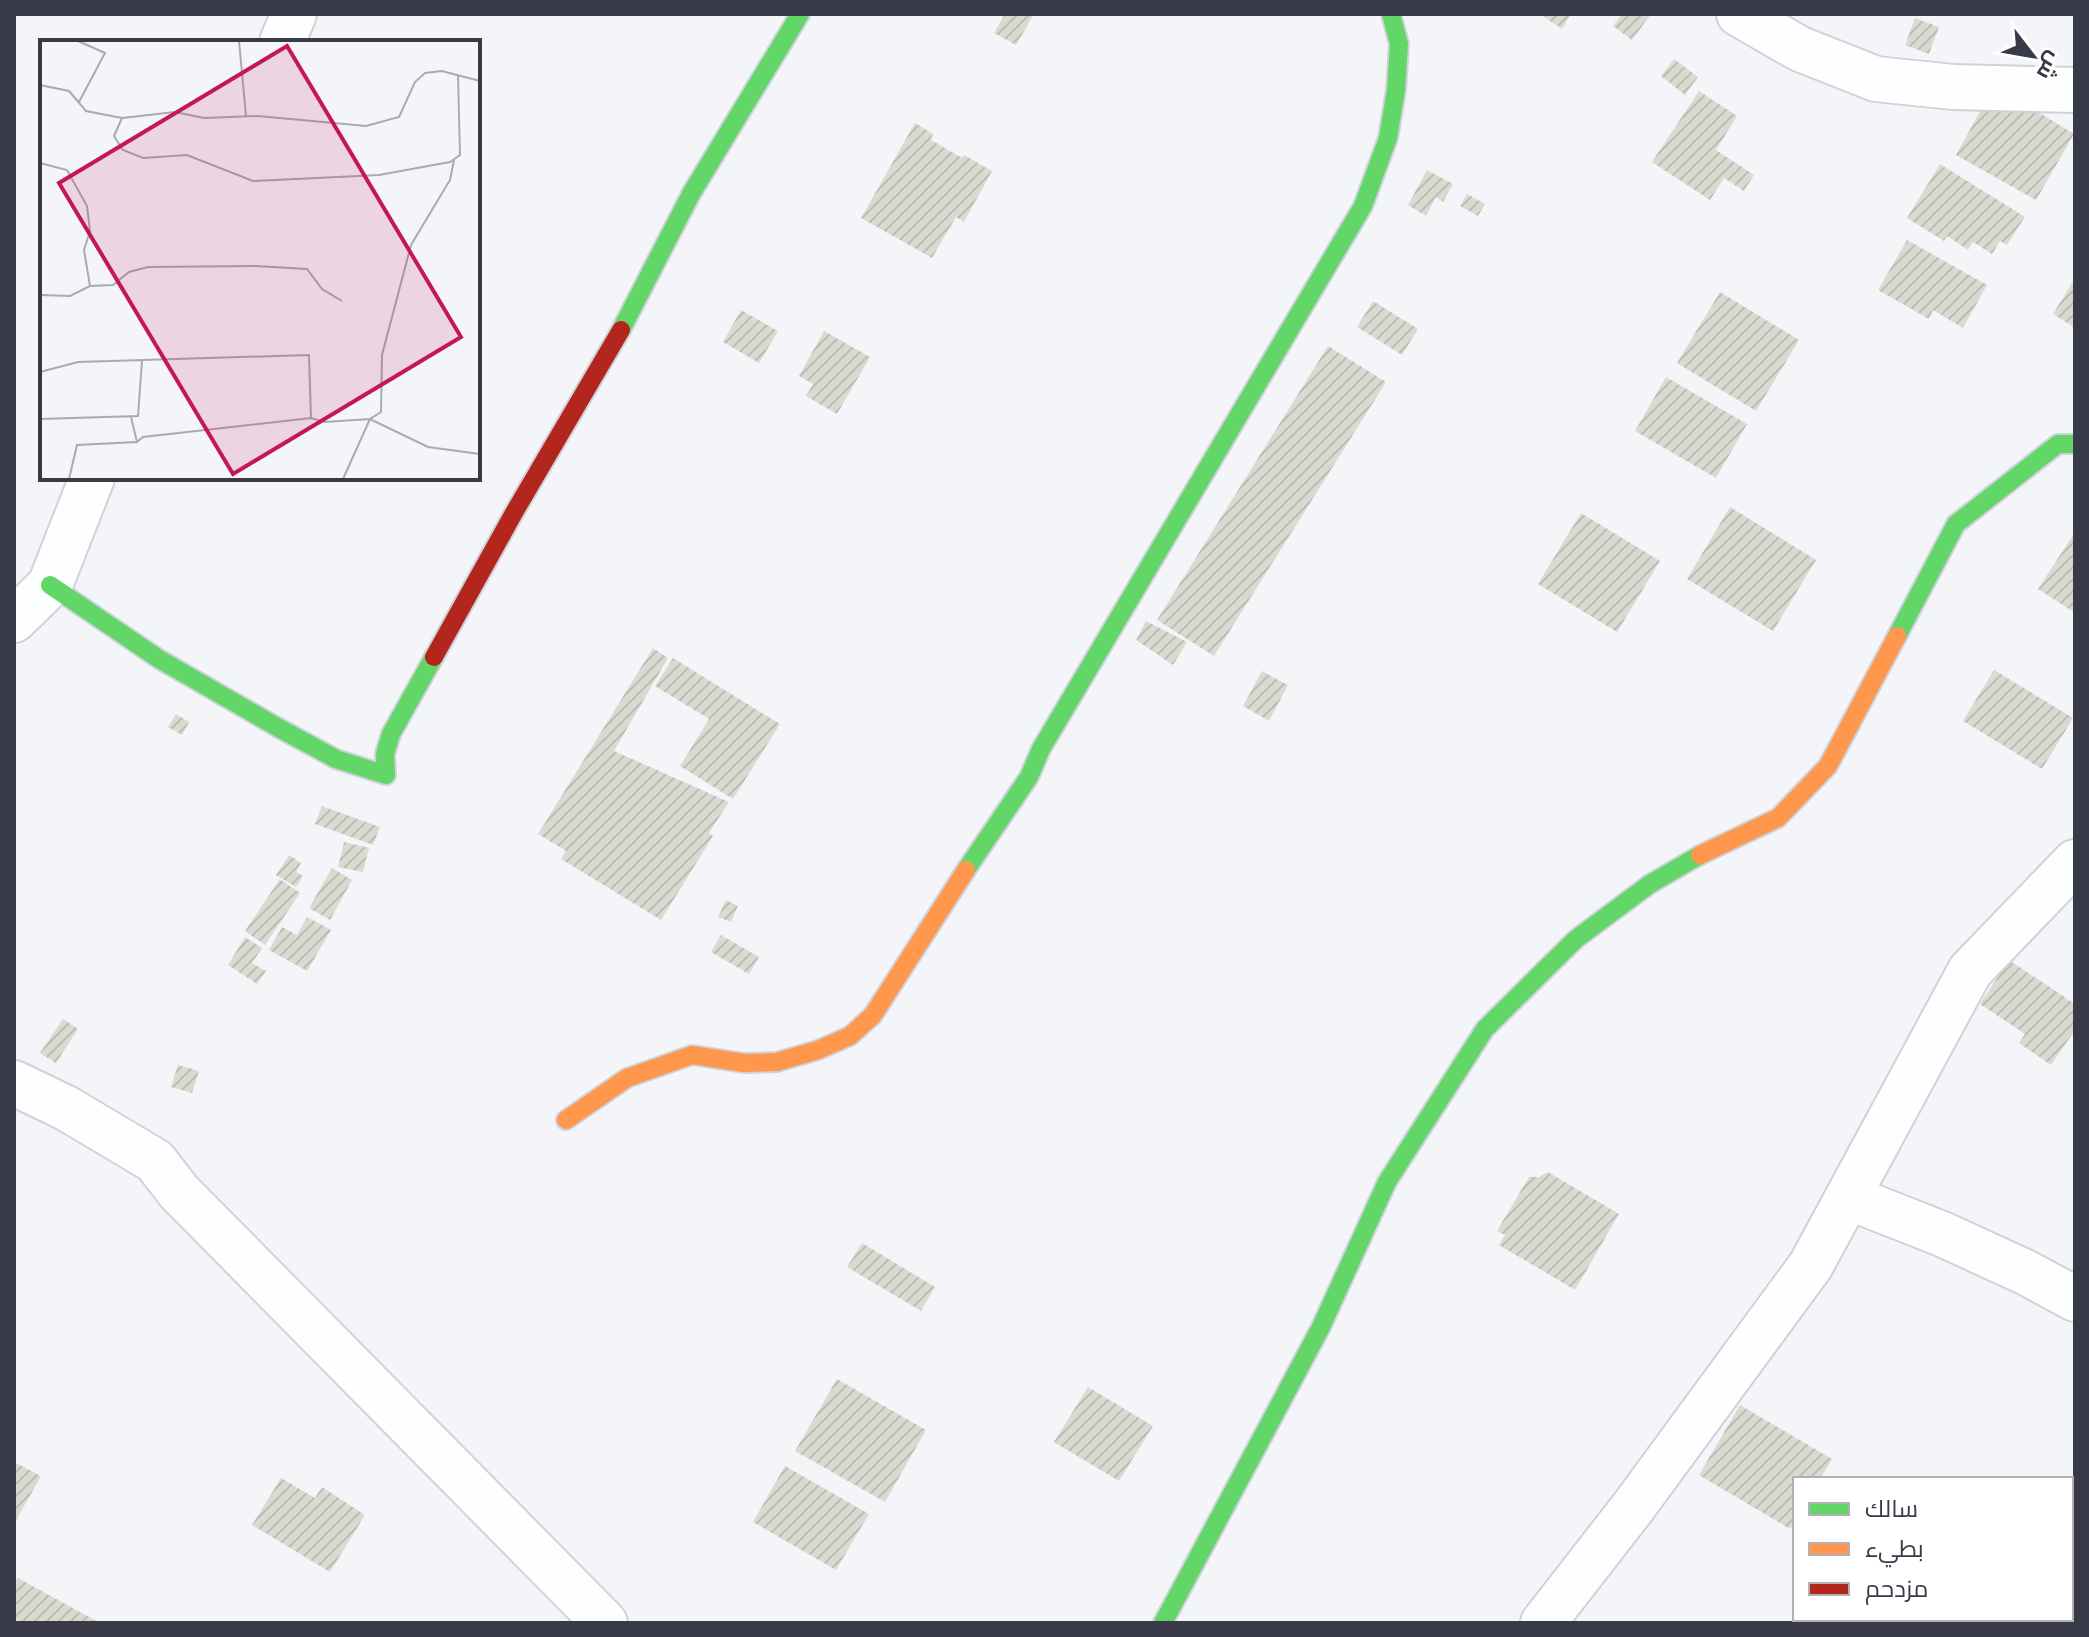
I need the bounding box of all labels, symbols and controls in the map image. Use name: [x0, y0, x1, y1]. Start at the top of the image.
north arrow: [1993, 16, 2073, 96]
inset map: [40, 40, 480, 480]
text: ش: [2031, 47, 2068, 85]
legend: [1793, 1477, 2073, 1621]
text: سالك: [1865, 1496, 1918, 1522]
text: بطيء: [1865, 1536, 1924, 1568]
text: مزدحم: [1865, 1576, 1928, 1605]

